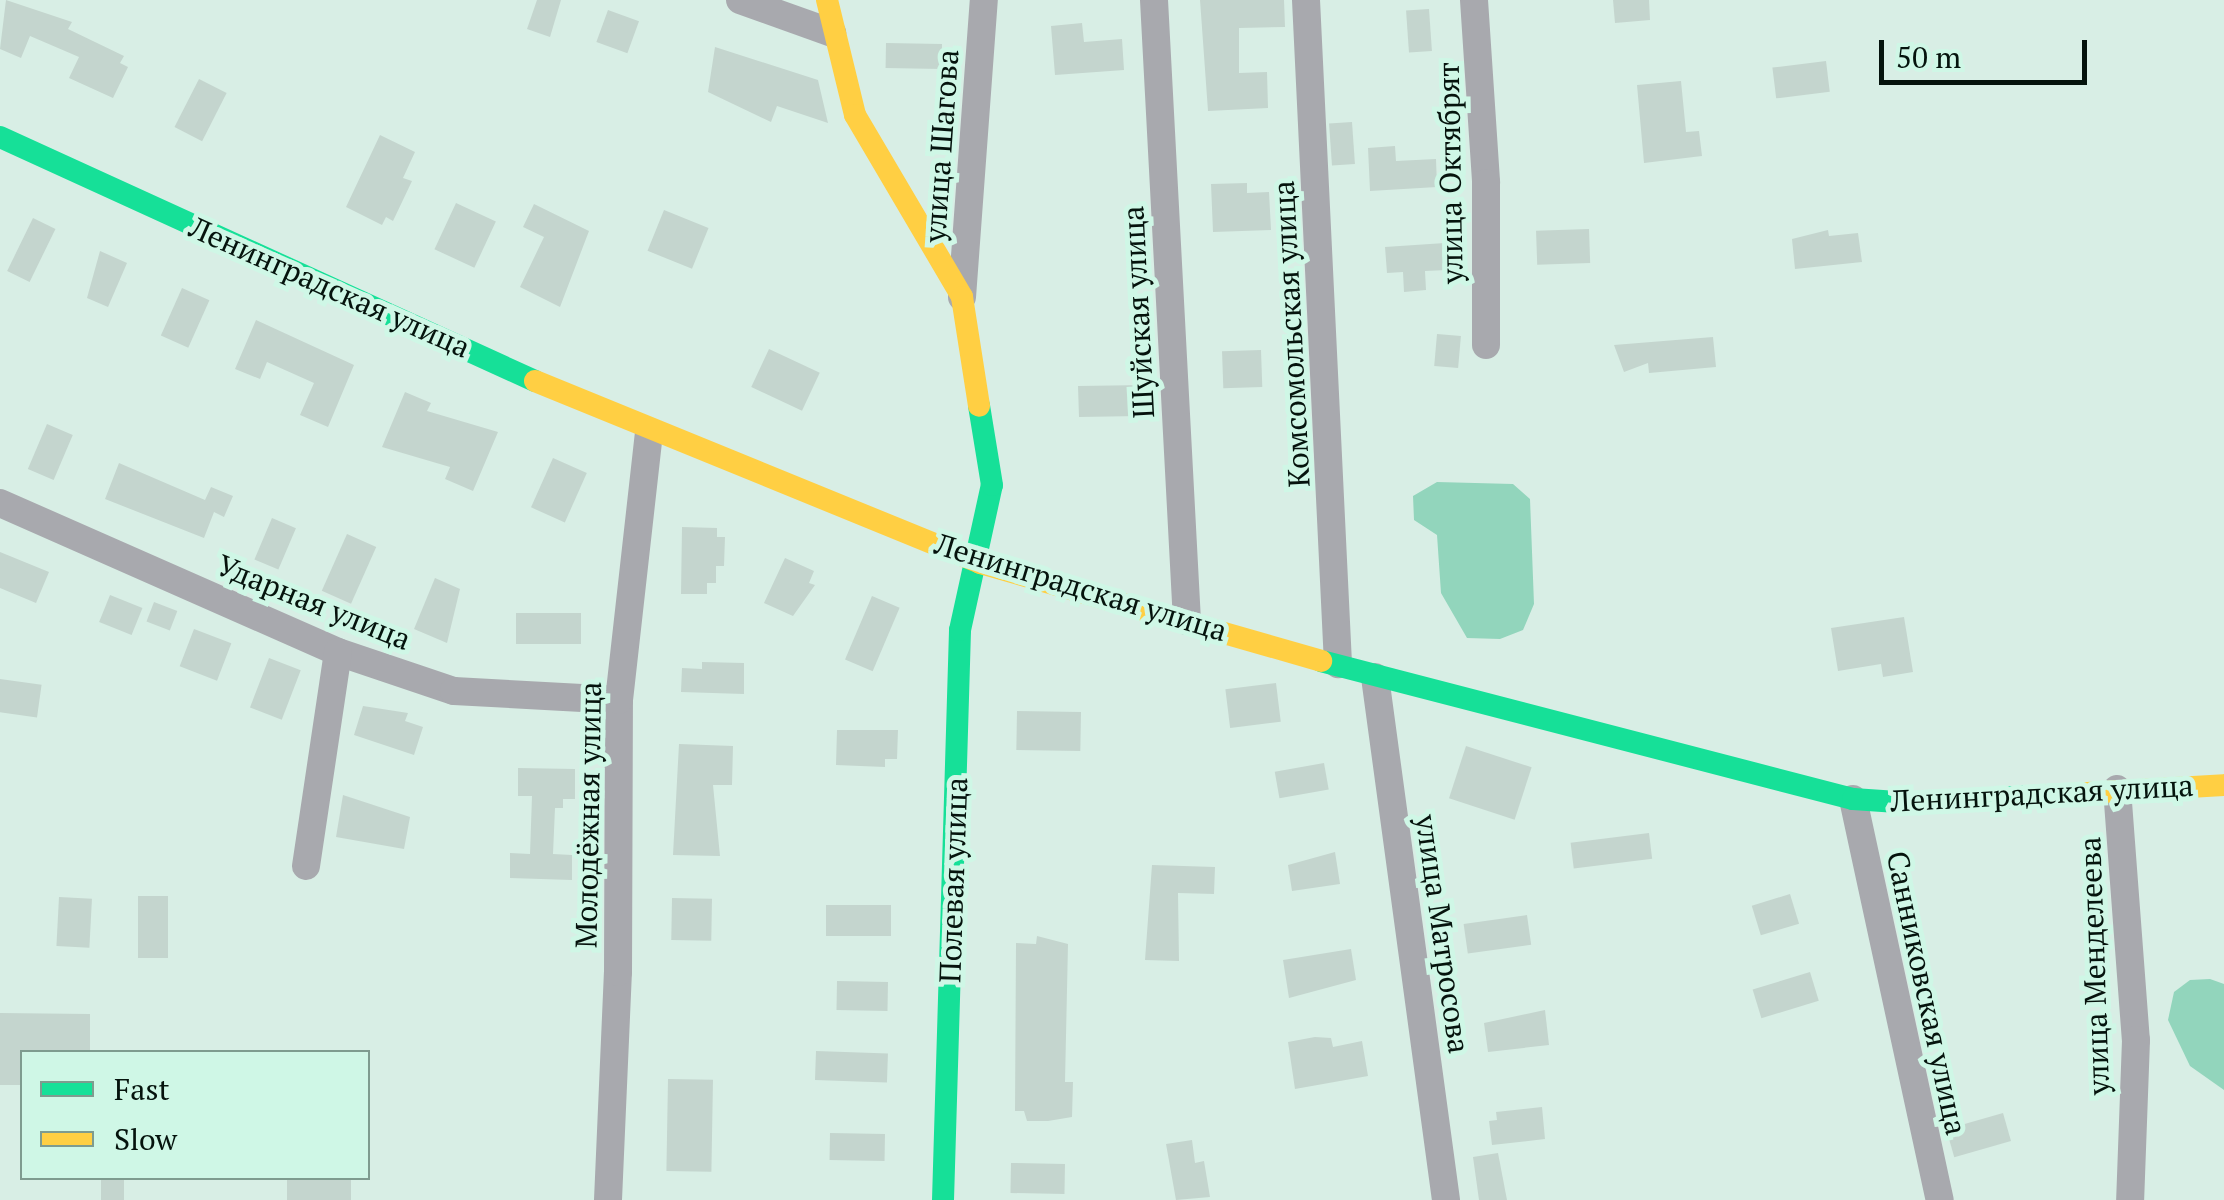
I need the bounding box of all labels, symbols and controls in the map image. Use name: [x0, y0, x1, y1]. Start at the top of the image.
scale bar: [1884, 20, 2092, 82]
text: 50 m: [1896, 37, 1961, 77]
street label: улица Шагова: [916, 48, 966, 244]
street label: улица Октябрят: [1430, 62, 1470, 284]
street label: Комсомольская улица: [1265, 180, 1317, 488]
street label: Шуйская улица: [1114, 205, 1162, 419]
street label: Ленинградская улица: [184, 209, 476, 365]
street label: Ленинградская улица: [931, 525, 1231, 649]
street label: Ударная улица: [212, 547, 416, 657]
street label: Молодёжная улица: [568, 681, 608, 949]
street label: Ленинградская улица: [1890, 767, 2194, 819]
street label: Полевая улица: [931, 777, 975, 983]
street label: улица Матросова: [1408, 812, 1478, 1056]
street label: улица Менделеева: [2071, 836, 2117, 1096]
street label: Санниковская улица: [1879, 848, 1975, 1138]
legend: [20, 1050, 370, 1180]
text: Fast: [114, 1069, 170, 1109]
text: Slow: [114, 1119, 177, 1159]

